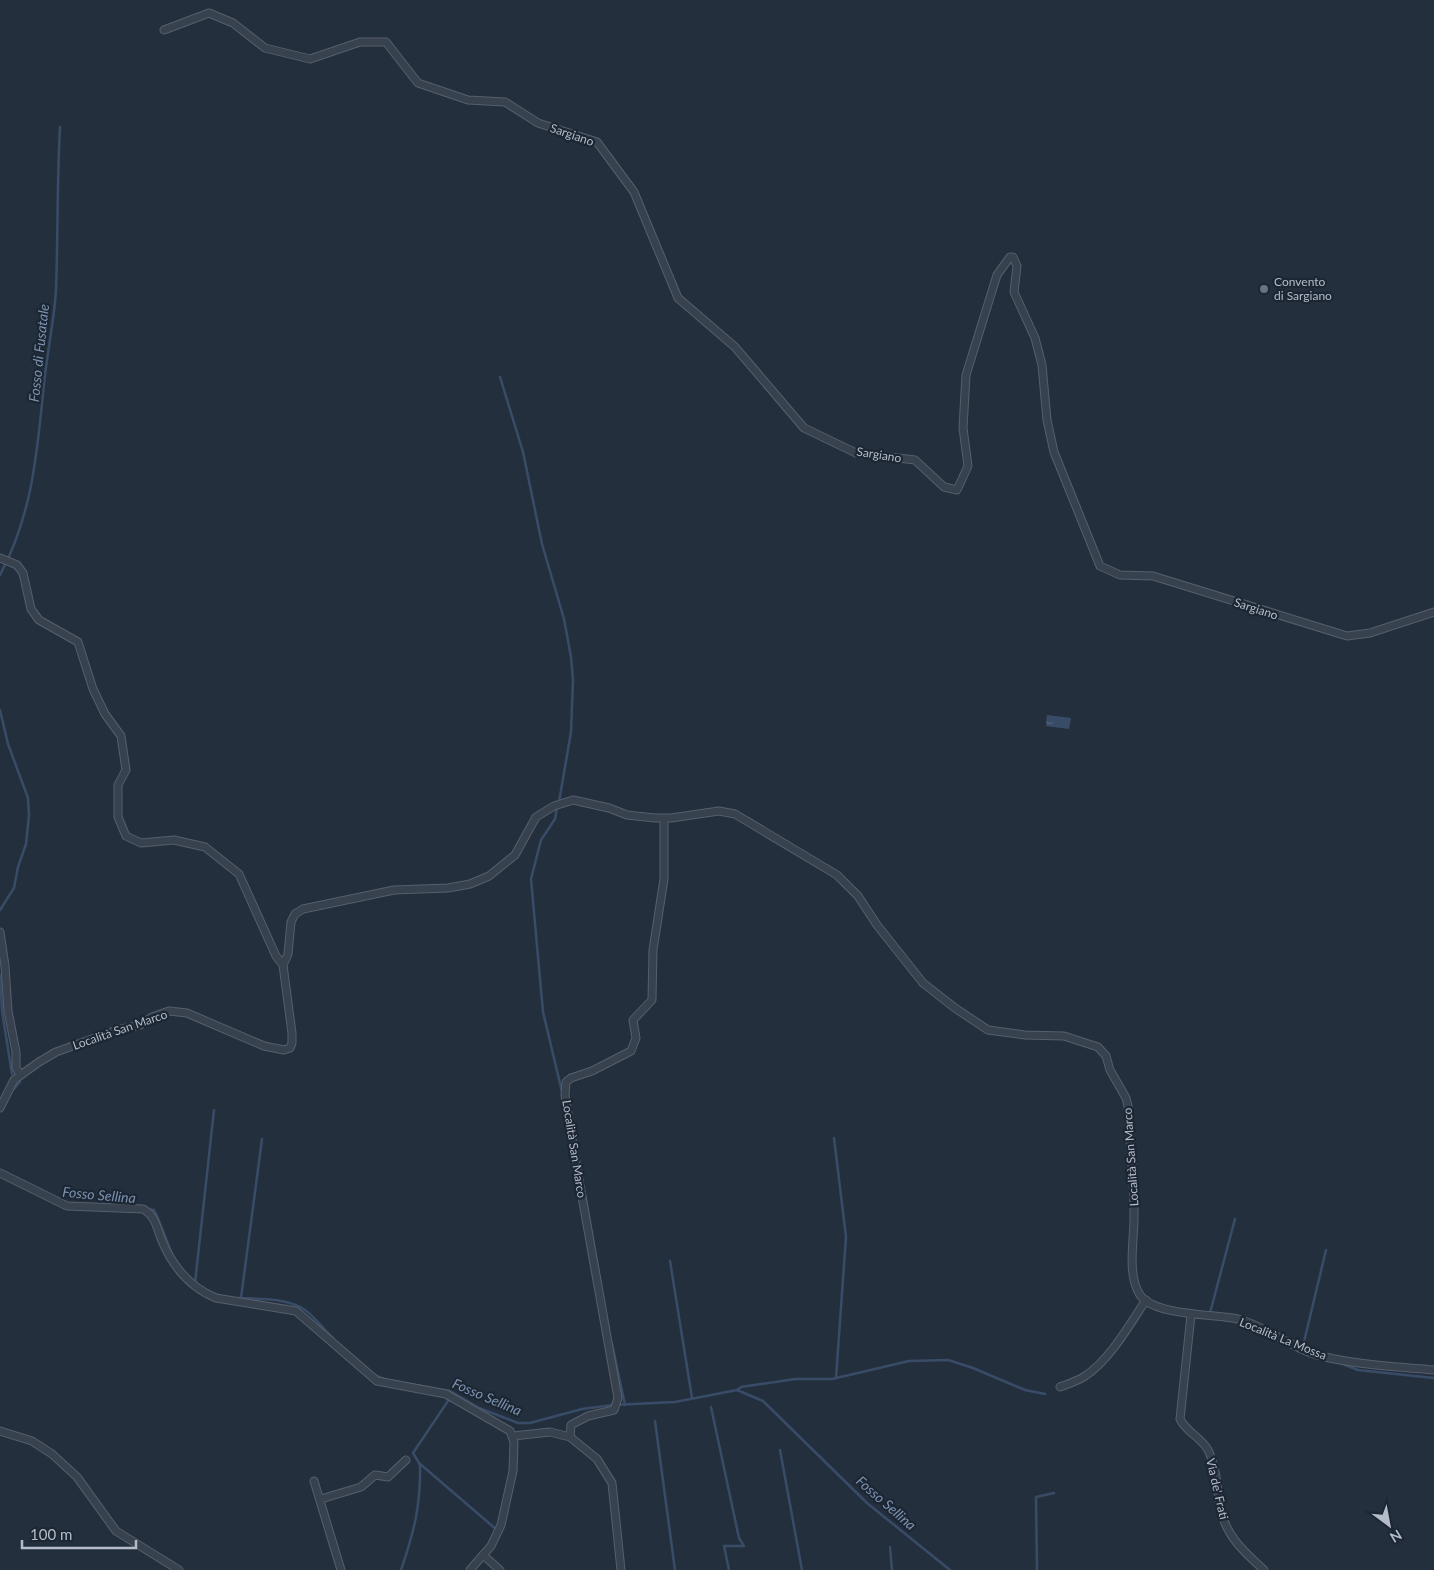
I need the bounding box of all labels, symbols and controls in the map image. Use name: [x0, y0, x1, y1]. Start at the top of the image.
street label: Sargiano: [548, 120, 596, 149]
place label: Convento di Sargiano: [1274, 274, 1332, 303]
marker: Convento di Sargiano: [1258, 283, 1270, 295]
water label: Fosso di Fusatale: [25, 303, 52, 403]
street label: Sargiano: [856, 444, 903, 465]
street label: Sargiano: [1232, 594, 1280, 623]
street label: Località San Marco: [71, 1006, 169, 1053]
street label: Località San Marco: [559, 1099, 590, 1199]
street label: Località San Marco: [1120, 1107, 1141, 1207]
water label: Fosso Sellina: [62, 1183, 136, 1206]
street label: Località La Mossa: [1237, 1314, 1329, 1363]
water label: Fosso Sellina: [450, 1374, 524, 1419]
street label: Via de' Frati: [1203, 1457, 1232, 1521]
water label: Fosso Sellina: [853, 1472, 920, 1533]
north arrow: [1364, 1500, 1414, 1550]
scale bar: [22, 1518, 136, 1550]
text: 100 m: [30, 1525, 72, 1543]
text: N: [1387, 1526, 1405, 1547]

